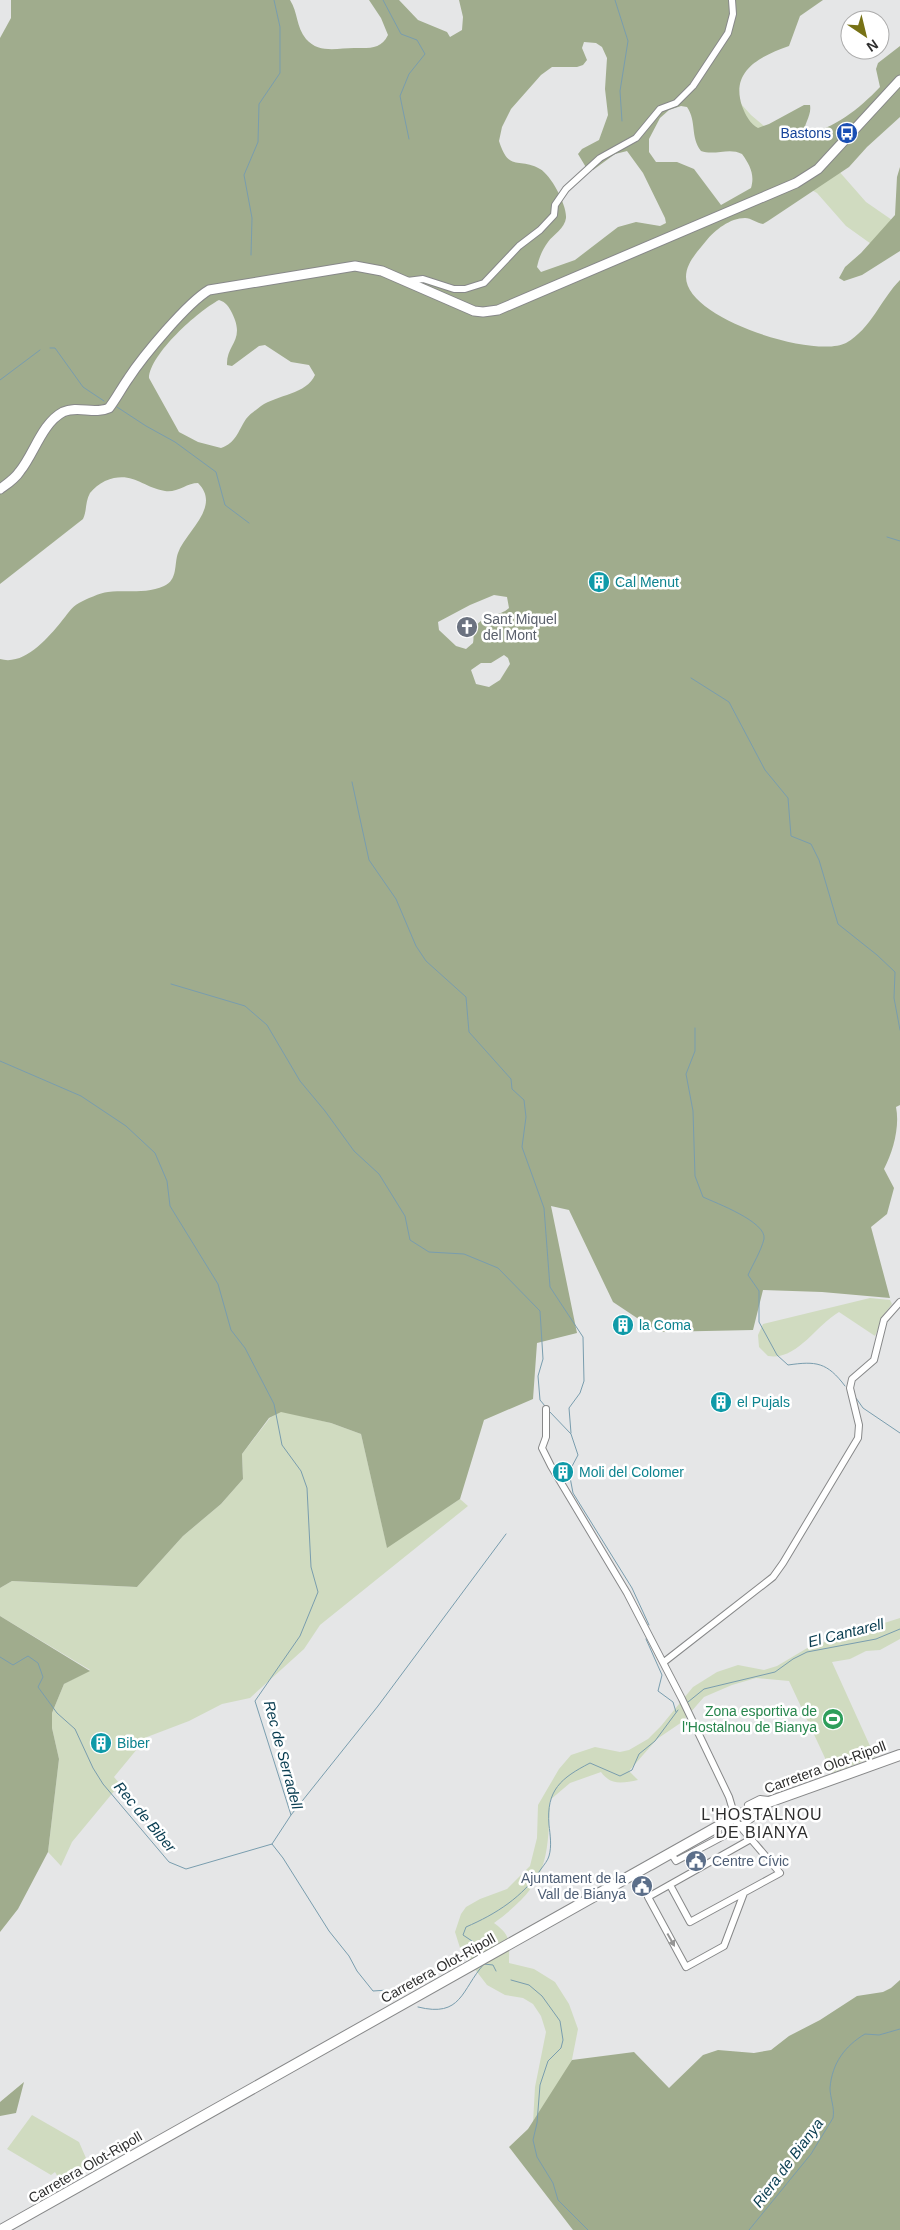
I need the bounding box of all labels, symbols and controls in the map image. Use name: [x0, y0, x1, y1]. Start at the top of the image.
north arrow: [840, 10, 890, 60]
text: N: [864, 36, 881, 55]
bus stop icon: Bastons: [835, 121, 859, 145]
place label: Bastons: [780, 125, 831, 141]
building icon: Cal Menut: [587, 570, 611, 594]
place label: Cal Menut: [615, 574, 679, 590]
place label: Sant Miquel del Mont: [483, 611, 557, 643]
church icon: Sant Miquel del Mont: [455, 615, 479, 639]
building icon: la Coma: [611, 1313, 635, 1337]
place label: la Coma: [639, 1317, 691, 1333]
building icon: el Pujals: [709, 1390, 733, 1414]
place label: el Pujals: [737, 1394, 790, 1410]
building icon: Moli del Colomer: [551, 1460, 575, 1484]
place label: Moli del Colomer: [579, 1464, 684, 1480]
water label: El Cantarell: [806, 1615, 886, 1650]
water label: Rec de Serradell: [261, 1699, 306, 1812]
place label: Zona esportiva de l'Hostalnou de Bianya: [682, 1703, 817, 1735]
sports icon: Zona esportiva de l'Hostalnou de Bianya: [821, 1707, 845, 1731]
building icon: Biber: [89, 1731, 113, 1755]
place label: Biber: [117, 1735, 150, 1751]
street label: Carretera Olot-Ripoll: [762, 1738, 888, 1796]
water label: Rec de Biber: [111, 1778, 180, 1856]
district label: L'HOSTALNOU DE BIANYA: [701, 1806, 823, 1841]
public building icon: Centre Cívic: [684, 1849, 708, 1873]
place label: Centre Cívic: [712, 1853, 789, 1869]
place label: Ajuntament de la Vall de Bianya: [521, 1870, 626, 1902]
public building icon: Ajuntament de la Vall de Bianya: [630, 1874, 654, 1898]
street label: Carretera Olot-Ripoll: [378, 1930, 498, 2006]
one-way arrow: [667, 1933, 676, 1947]
water label: Riera de Bianya: [749, 2115, 827, 2210]
street label: Carretera Olot-Ripoll: [25, 2128, 145, 2206]

